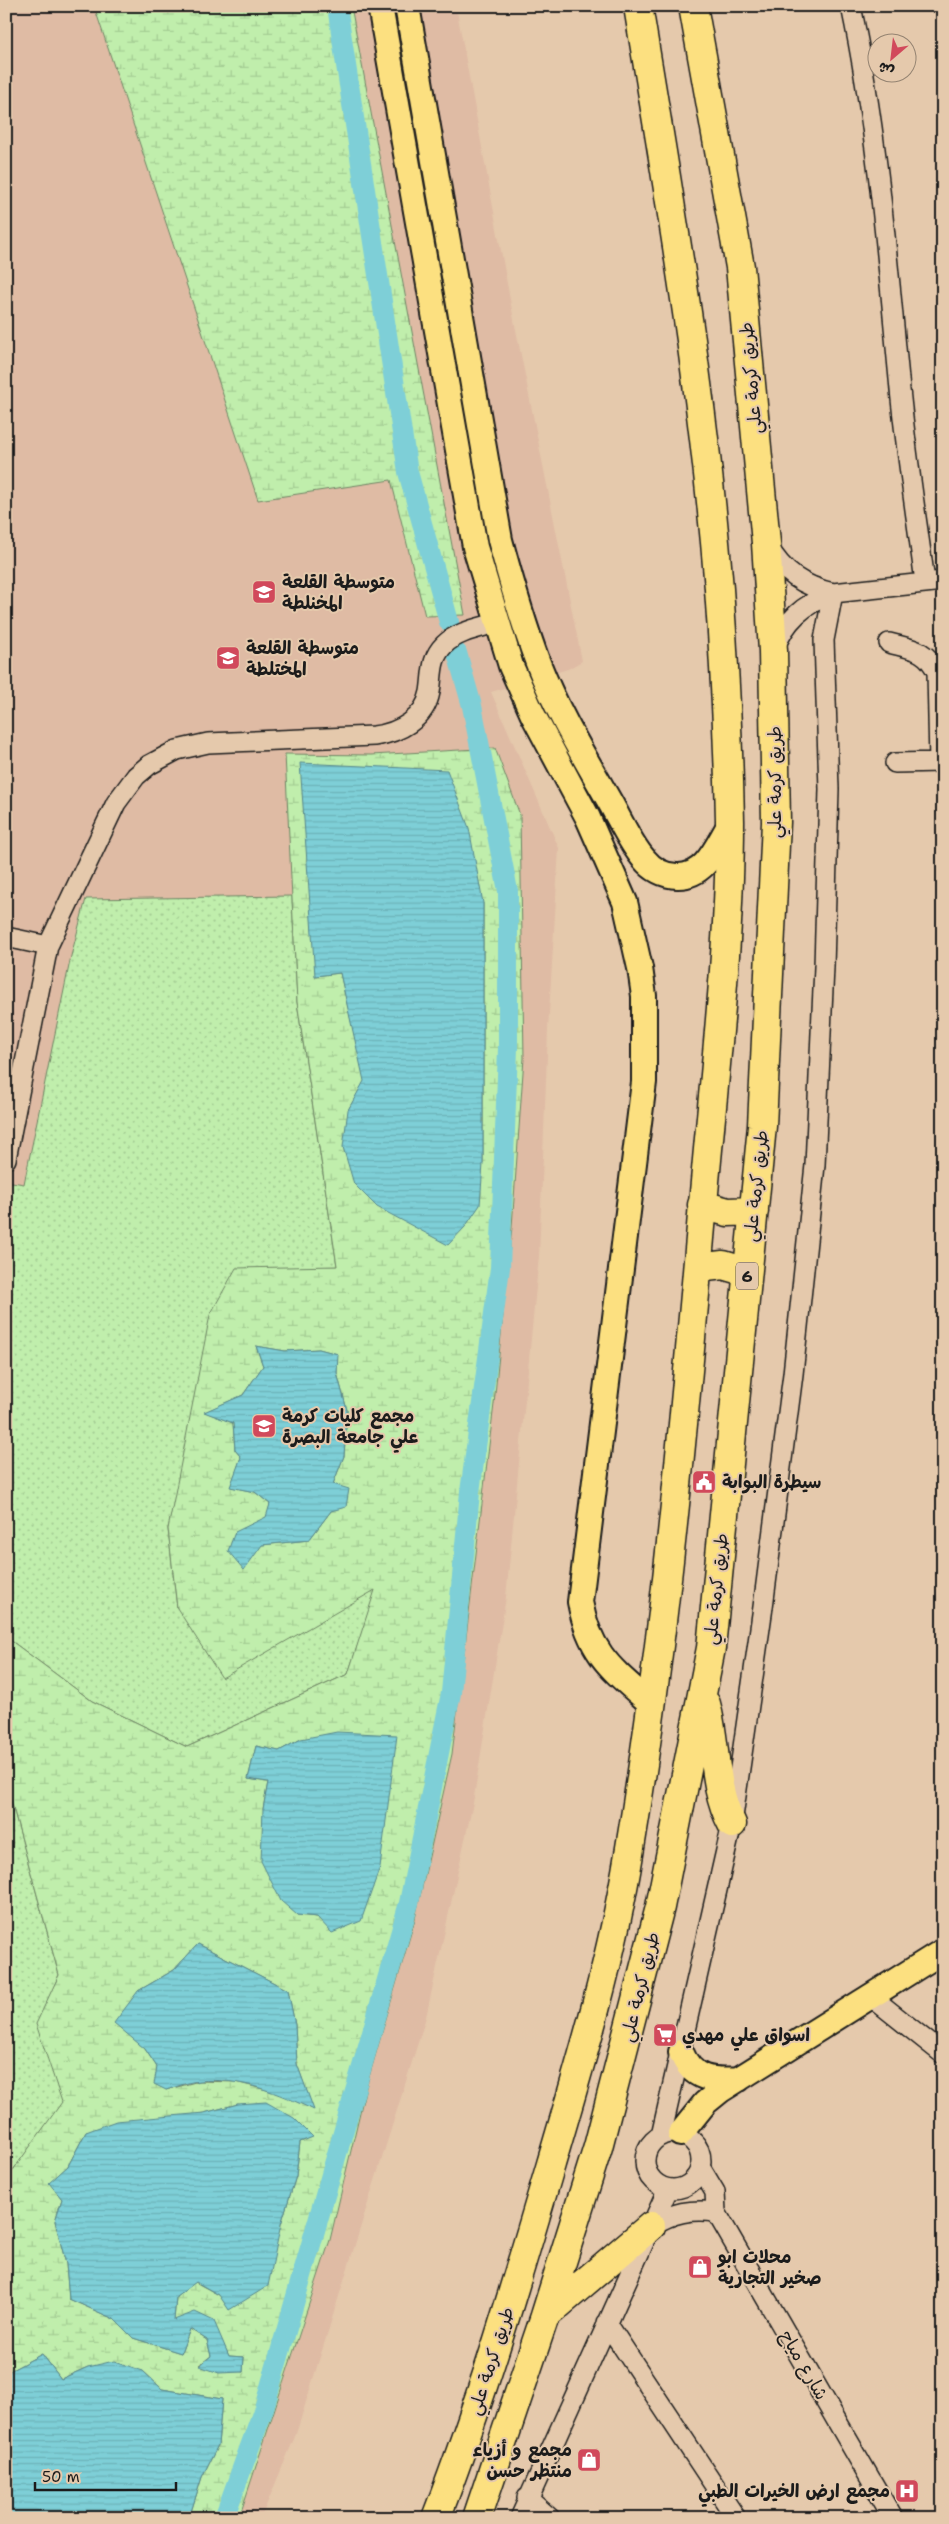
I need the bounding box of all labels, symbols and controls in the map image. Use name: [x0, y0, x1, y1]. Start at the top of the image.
north arrow: [866, 32, 916, 82]
text: ش: [875, 58, 897, 81]
street label: طريق كرمة علي: [734, 321, 772, 435]
place label: متوسطة القلعة المخنلطة: [282, 570, 395, 615]
school or university icon: متوسطة القلعة المخنلطة: [251, 579, 277, 605]
place label: متوسطة القلعة المختلطة: [246, 636, 359, 681]
school or university icon: متوسطة القلعة المختلطة: [215, 645, 241, 671]
street label: طريق كرمة علي: [763, 726, 791, 838]
street label: طريق كرمة علي: [738, 1129, 778, 1244]
road number: 6: [736, 1262, 758, 1290]
place label: مجمع كليات كرمة علي جامعة البصرة: [282, 1404, 418, 1453]
school or university icon: مجمع كليات كرمة علي جامعة البصرة: [251, 1413, 277, 1439]
public building icon: سيطرة البوابة: [691, 1469, 717, 1495]
place label: سيطرة البوابة: [722, 1470, 821, 1494]
street label: طريق كرمة علي: [698, 1532, 738, 1647]
street label: طريق كرمة علي: [615, 1930, 669, 2045]
supermarket icon: اسواق علي مهدي: [652, 2022, 678, 2048]
place label: اسواق علي مهدي: [682, 2023, 810, 2051]
place label: محلات ابو صخير التجارية: [716, 2245, 822, 2290]
shop icon: محلات ابو صخير التجارية: [687, 2254, 713, 2280]
street label: طريق كرمة علي: [462, 2304, 524, 2419]
street label: شارع مياح: [774, 2326, 834, 2404]
place label: مجمع و أزياء منتظر حسن: [473, 2438, 572, 2483]
shop icon: مجمع و أزياء منتظر حسن: [576, 2447, 602, 2473]
scale bar: [35, 2459, 176, 2491]
text: 50 m: [42, 2467, 80, 2487]
hospital icon: مجمع ارض الخيرات الطبي: [894, 2478, 920, 2504]
place label: مجمع ارض الخيرات الطبي: [698, 2479, 890, 2507]

